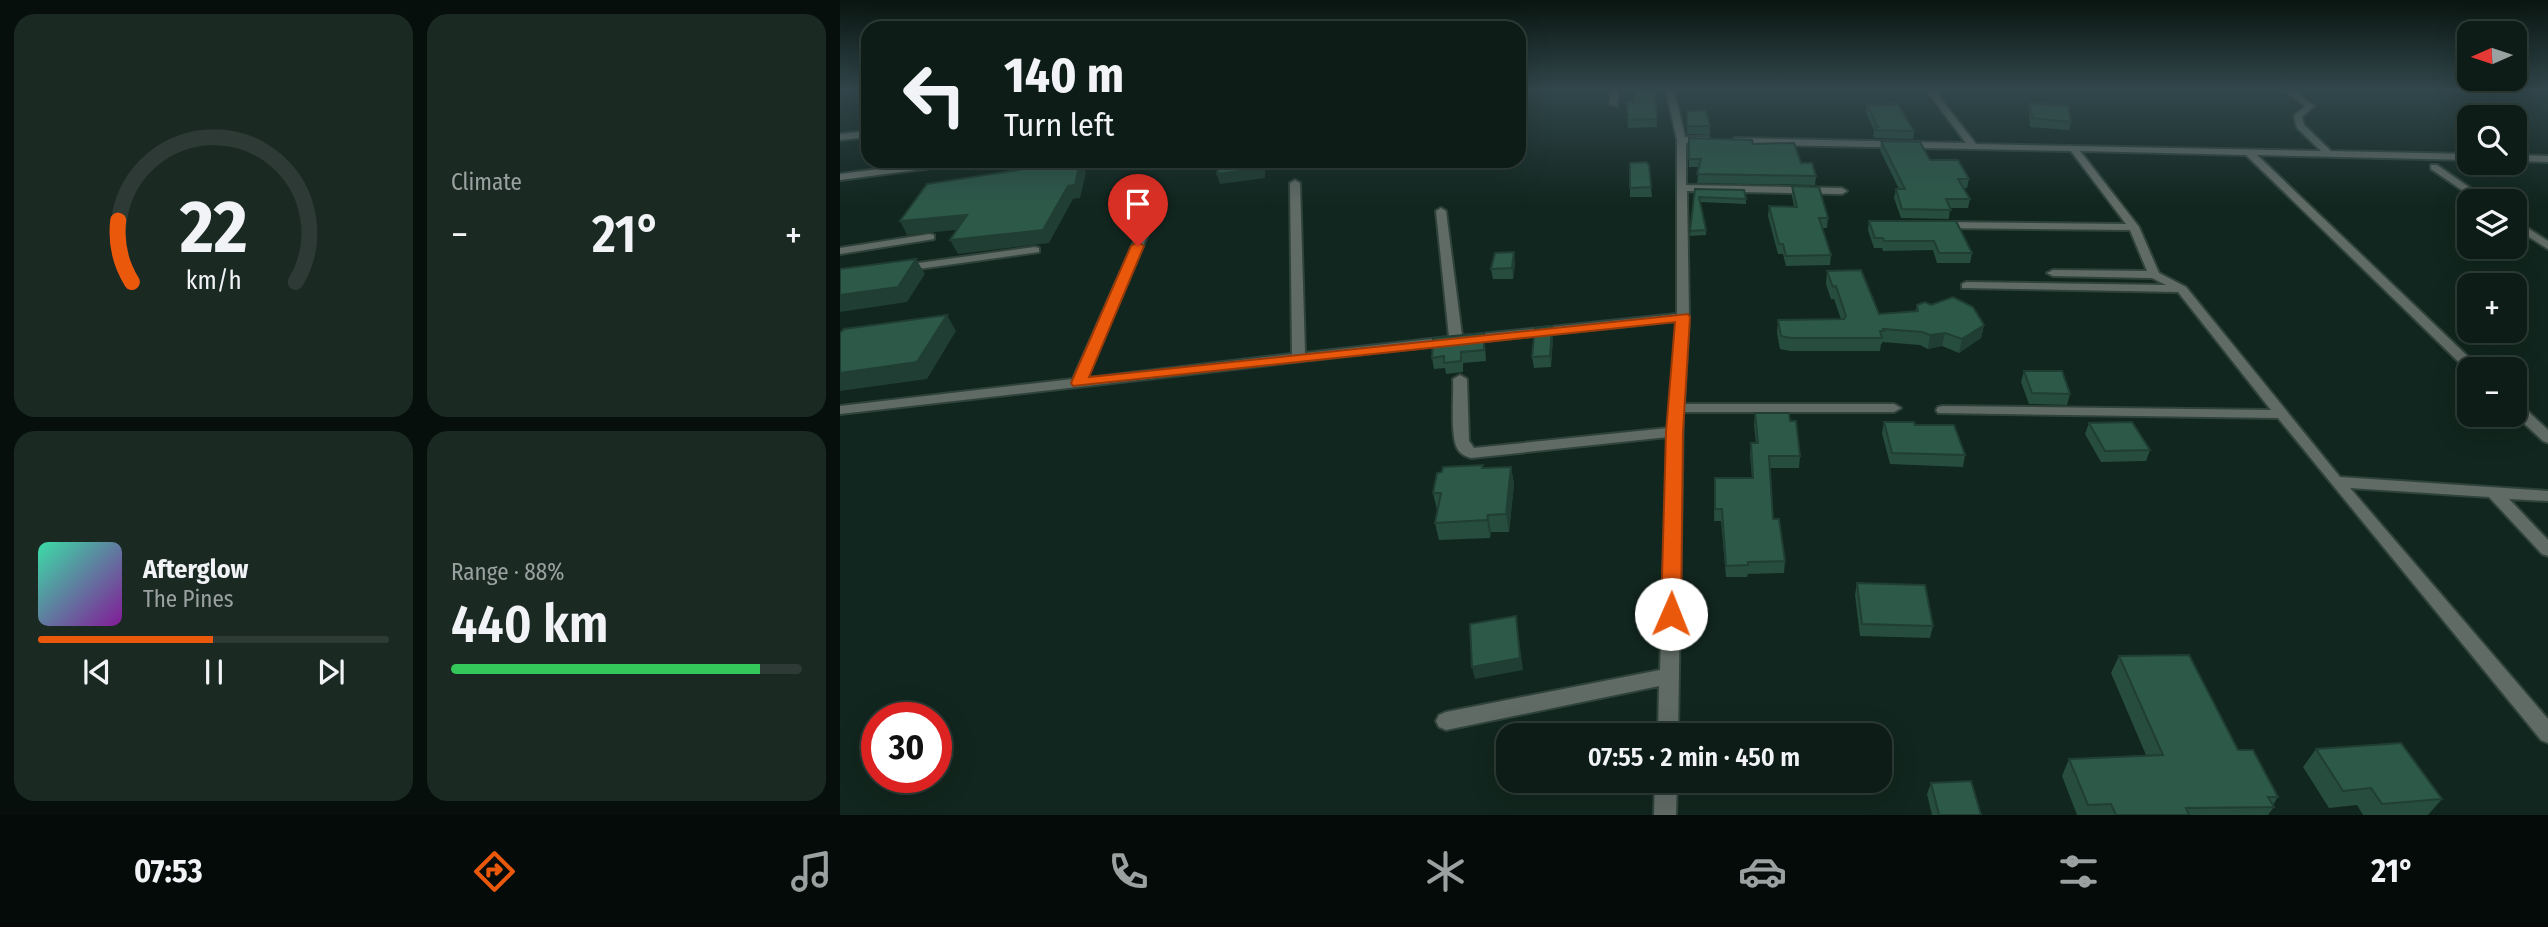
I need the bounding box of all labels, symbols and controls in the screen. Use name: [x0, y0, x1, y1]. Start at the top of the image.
north arrow: [2457, 21, 2527, 91]
map controls: [2457, 21, 2527, 427]
text: 140 m: [1004, 46, 1124, 105]
icon: left: [889, 49, 980, 140]
button: search: [2457, 105, 2527, 175]
text: Turn left: [1004, 106, 1114, 144]
text: Climate: [451, 168, 522, 196]
pin: [1108, 174, 1168, 246]
text: 22: [179, 184, 247, 271]
icon: arrive: [1119, 185, 1157, 223]
button: layers: [2457, 189, 2527, 259]
text: 21°: [592, 203, 661, 266]
text: −: [451, 212, 468, 258]
text: +: [785, 212, 802, 258]
text: km/h: [186, 265, 241, 295]
button: +: [2457, 273, 2527, 343]
button: −: [2457, 357, 2527, 427]
text: Afterglow: [143, 554, 248, 585]
text: Range · 88%: [451, 558, 564, 586]
position arrow: [1634, 577, 1708, 651]
text: The Pines: [143, 585, 234, 613]
text: 440 km: [451, 593, 609, 656]
icon: previous: [78, 653, 116, 691]
icon: pause: [195, 653, 233, 691]
icon: next: [312, 653, 350, 691]
speed limit sign: 30: [861, 702, 952, 793]
text: 07:55 · 2 min · 450 m: [1588, 742, 1800, 773]
icon: directions: [470, 847, 519, 896]
icon: music: [787, 847, 836, 896]
icon: phone: [1104, 847, 1153, 896]
icon: climate: [1421, 847, 1470, 896]
icon: car: [1738, 847, 1787, 896]
icon: filters: [2054, 847, 2103, 896]
text: 07:53: [134, 852, 203, 890]
text: 21°: [2371, 852, 2414, 890]

